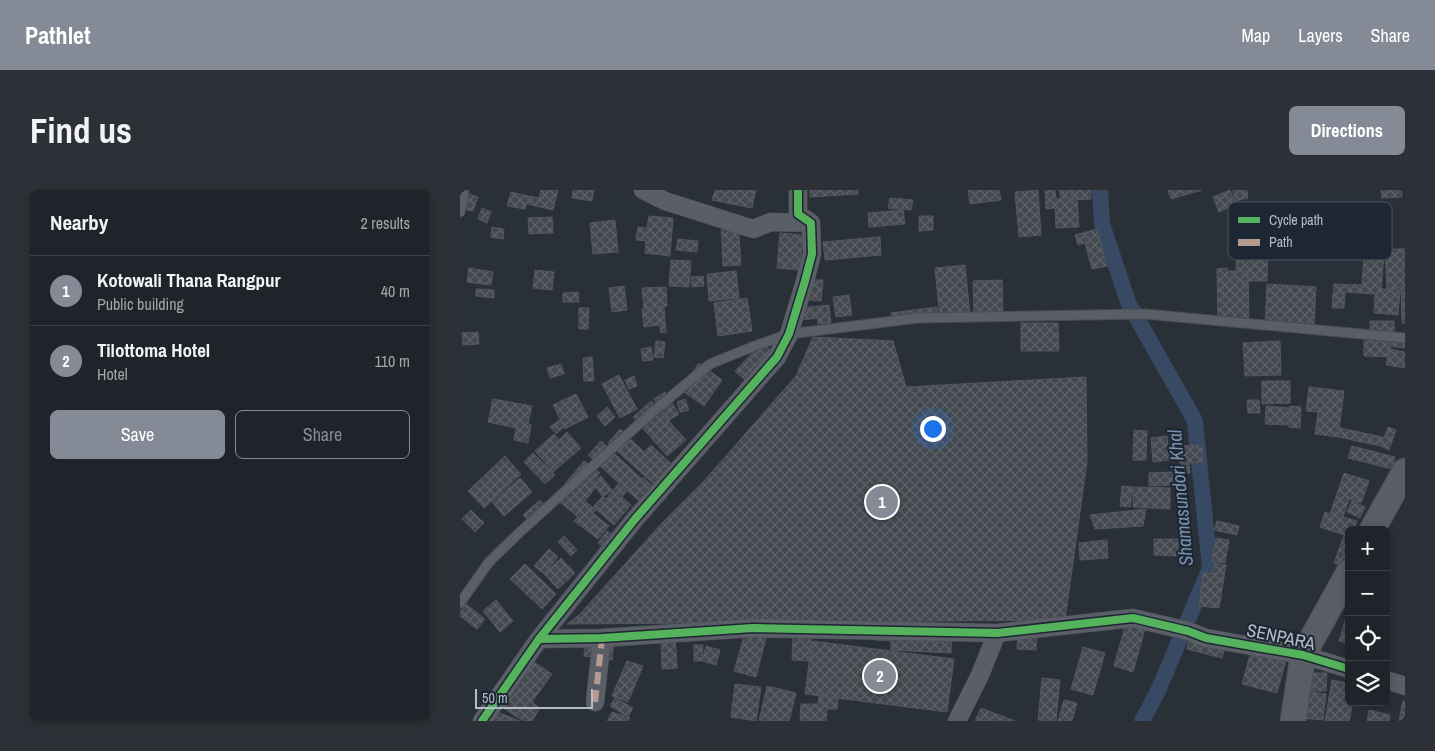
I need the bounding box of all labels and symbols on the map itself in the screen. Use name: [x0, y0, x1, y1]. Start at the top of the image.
legend: [1228, 202, 1392, 260]
text: Cycle path: [1269, 211, 1323, 229]
text: Path: [1269, 233, 1293, 251]
your location: [920, 416, 946, 442]
water label: Shamasundori Khal: [1161, 428, 1199, 567]
pin: 1: [866, 483, 898, 521]
street label: SENPARA: [1245, 617, 1318, 656]
pin: 2: [864, 657, 896, 695]
scale bar: [475, 686, 592, 709]

